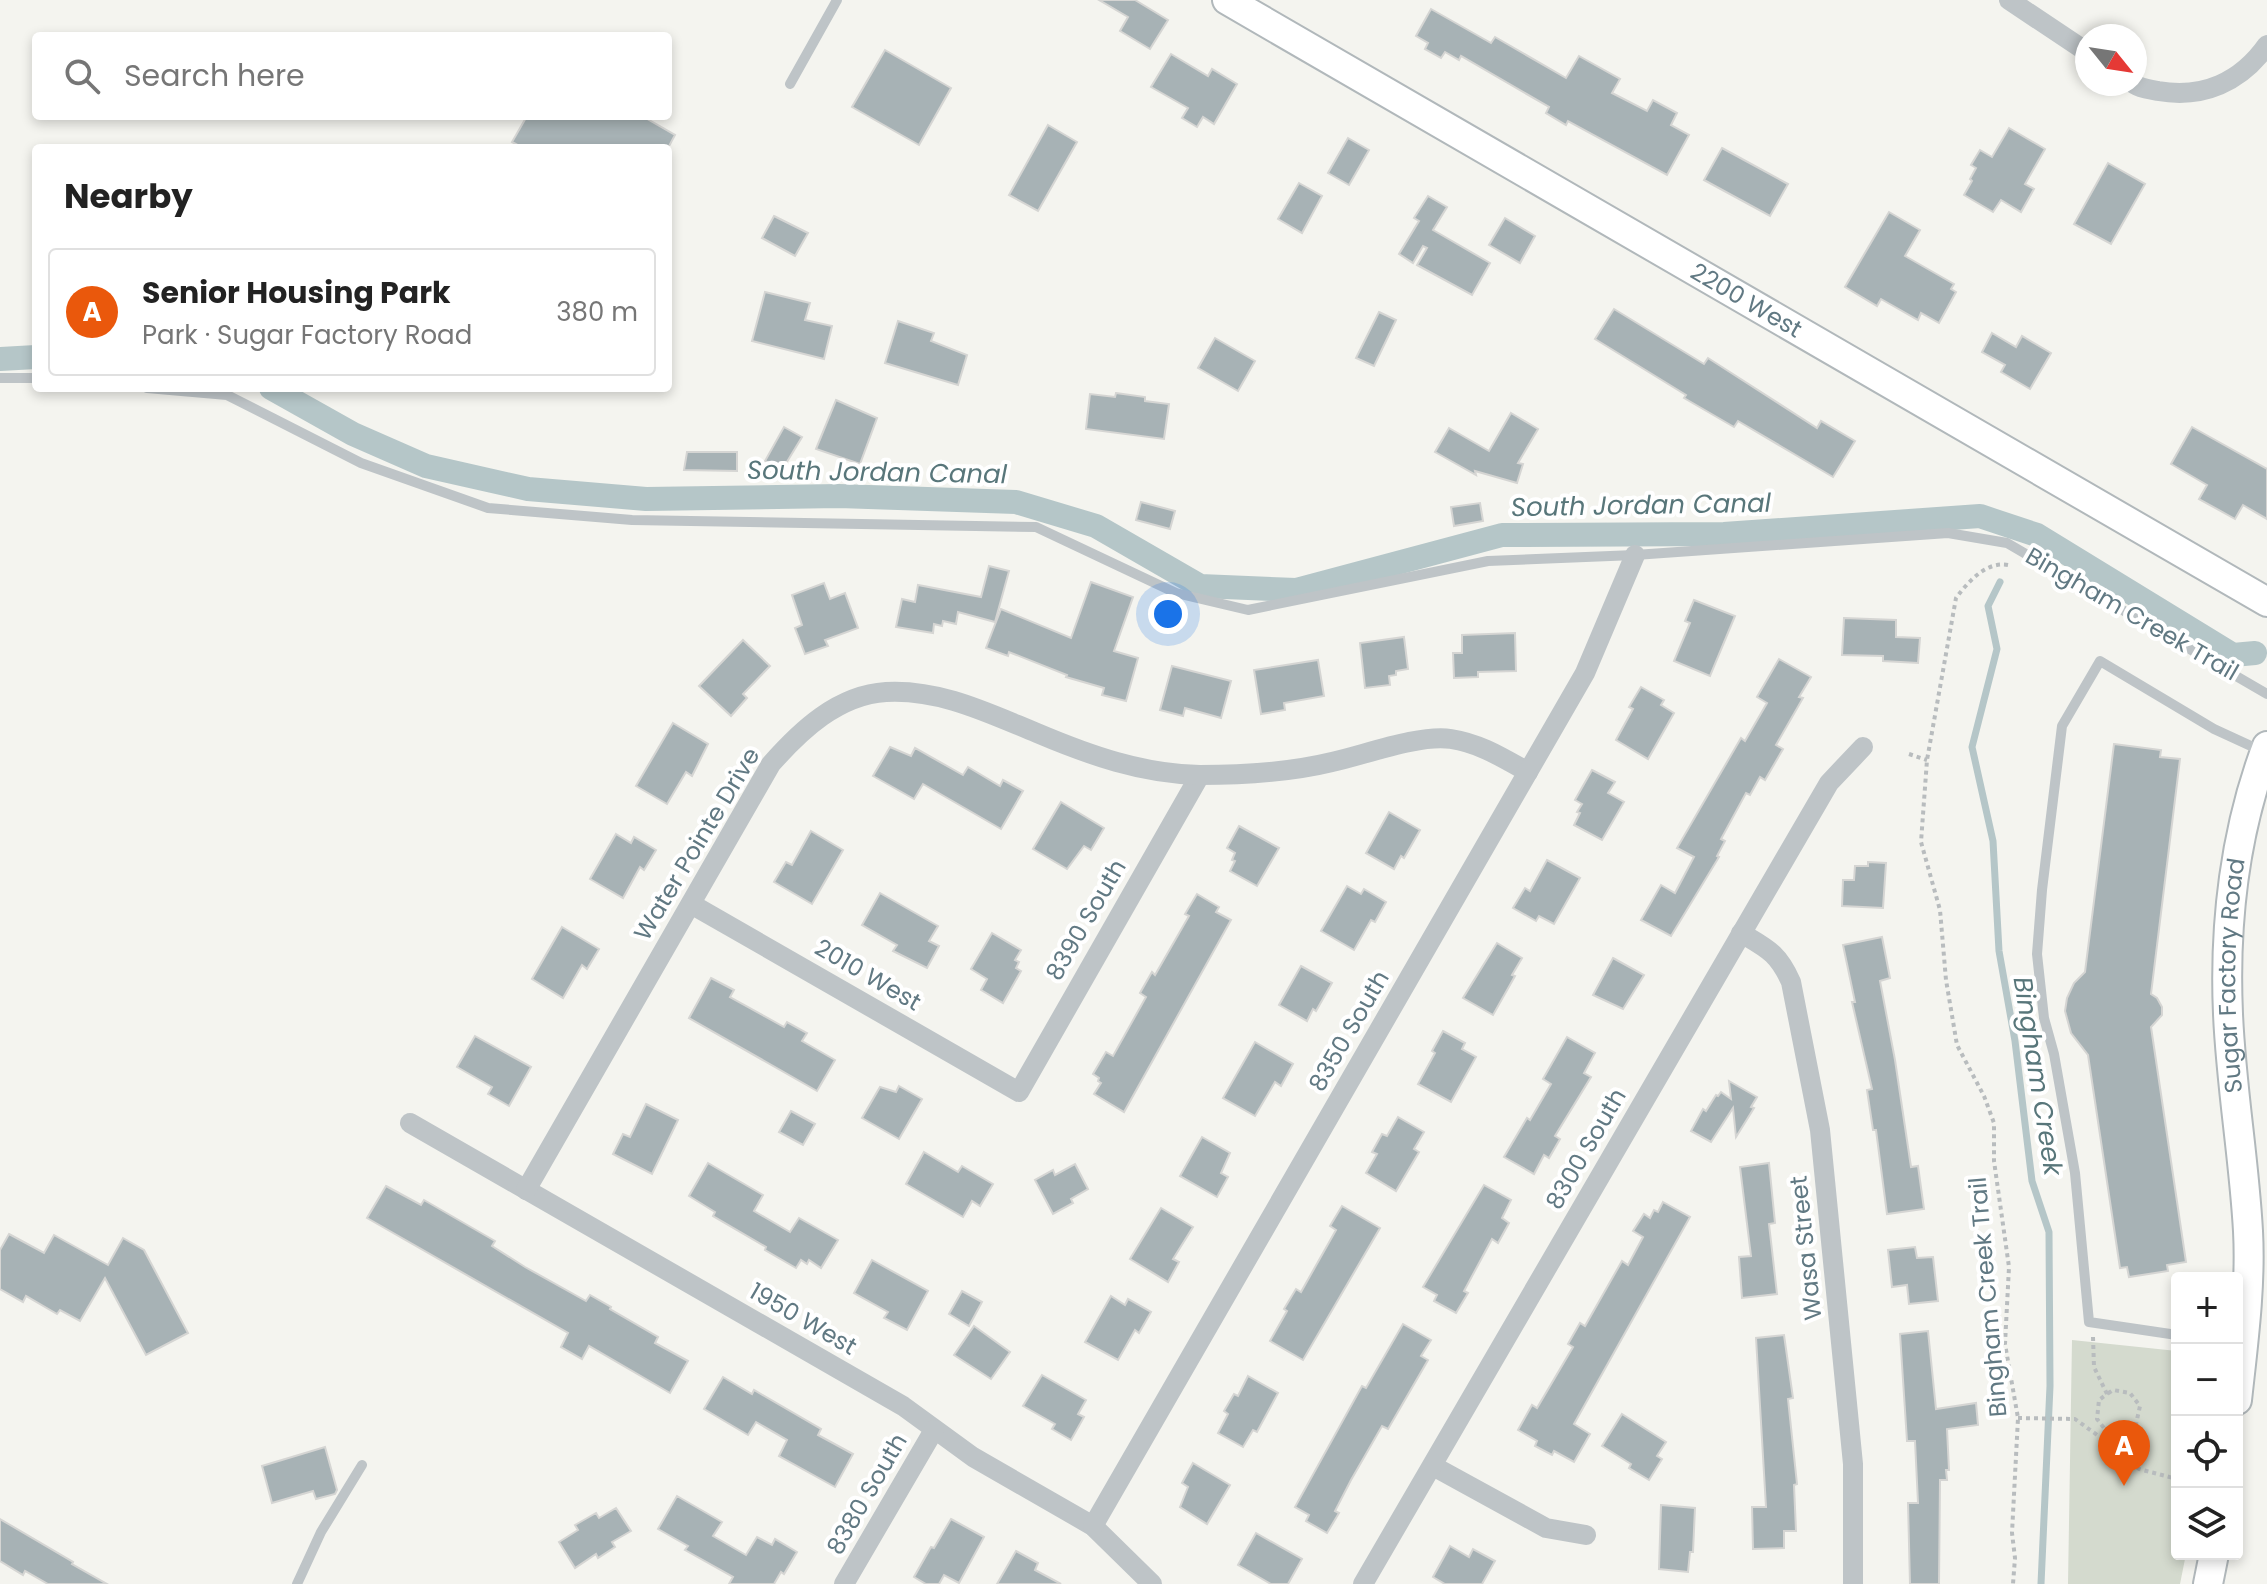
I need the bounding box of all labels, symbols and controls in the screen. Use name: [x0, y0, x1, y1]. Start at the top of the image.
north arrow: [2075, 24, 2147, 96]
search box: [32, 32, 672, 120]
icon: search: [60, 54, 104, 98]
text: Search here: [124, 54, 305, 97]
text: Nearby: [64, 172, 193, 220]
street label: 2200 West: [1685, 255, 1808, 345]
text: Senior Housing Park: [142, 271, 451, 314]
text: A: [82, 294, 102, 330]
text: 380 m: [556, 294, 638, 330]
text: Park · Sugar Factory Road: [142, 317, 472, 353]
water label: South Jordan Canal: [747, 452, 1008, 492]
water label: South Jordan Canal: [1511, 485, 1772, 525]
street label: Bingham Creek Trail: [2020, 539, 2245, 688]
your location: [1148, 594, 1188, 634]
street label: Water Pointe Drive: [626, 741, 767, 946]
street label: 8390 South: [1038, 853, 1134, 986]
street label: Sugar Factory Road: [2210, 856, 2253, 1095]
street label: 2010 West: [809, 931, 927, 1018]
street label: 8350 South: [1301, 964, 1397, 1097]
water label: Bingham Creek: [2005, 974, 2072, 1180]
street label: 8300 South: [1538, 1082, 1634, 1215]
street label: Wasa Street: [1782, 1174, 1829, 1322]
street label: Bingham Creek Trail: [1961, 1176, 2014, 1418]
map controls: [2171, 1272, 2243, 1560]
button: +: [2171, 1272, 2243, 1344]
street label: 1950 West: [744, 1275, 863, 1363]
button: −: [2171, 1344, 2243, 1416]
button: locate: [2171, 1416, 2243, 1488]
pin: A: [2098, 1420, 2150, 1486]
street label: 8380 South: [819, 1427, 915, 1560]
button: layers: [2171, 1488, 2243, 1560]

